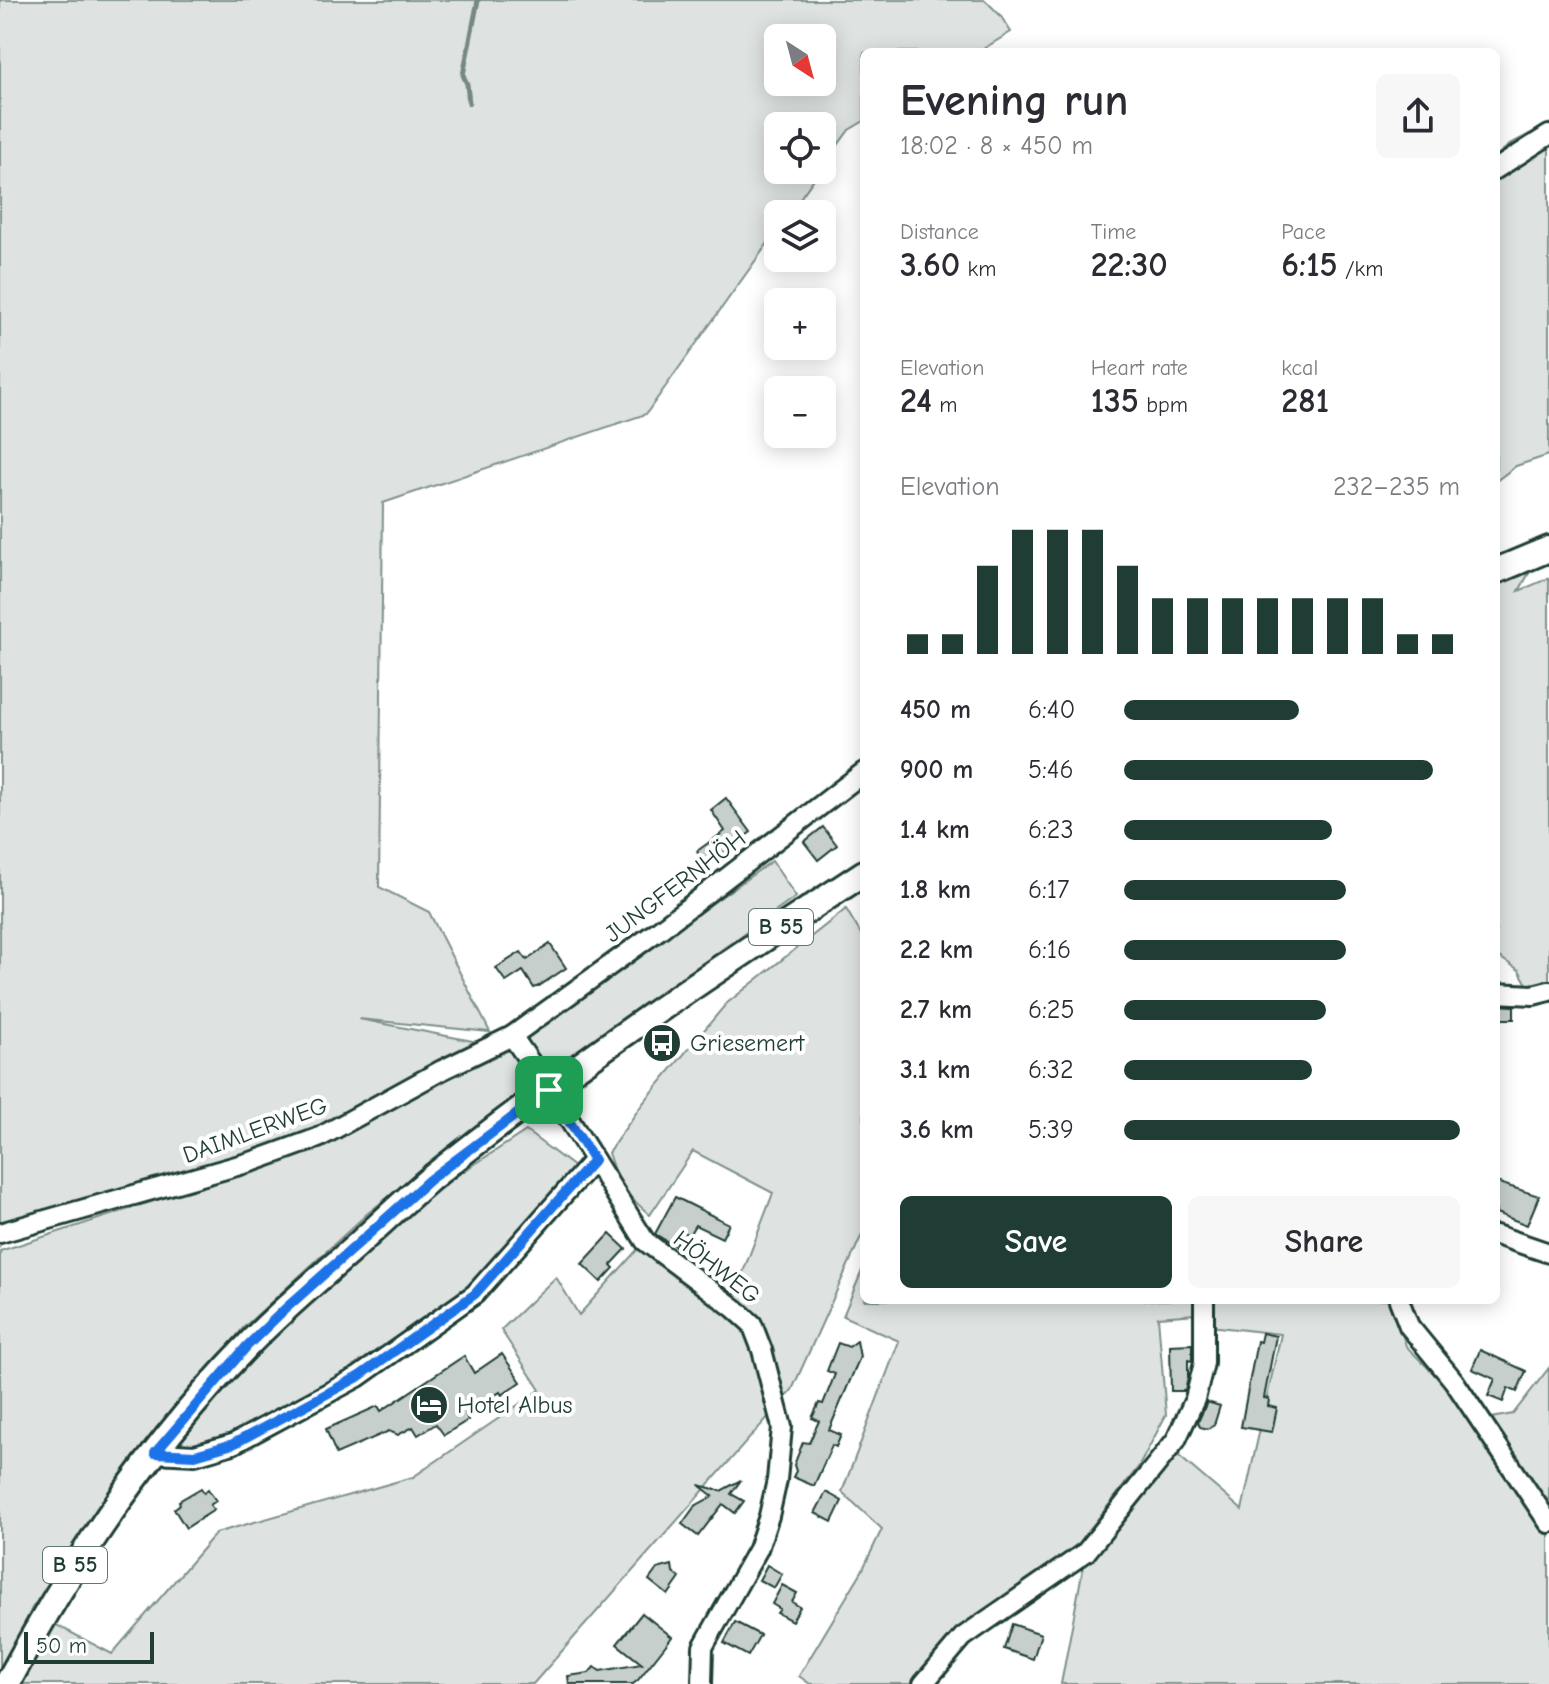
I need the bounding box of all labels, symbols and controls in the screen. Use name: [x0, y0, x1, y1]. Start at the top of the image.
north arrow: [764, 24, 836, 96]
map controls: [764, 24, 836, 448]
button: share: [1376, 74, 1460, 158]
text: Evening run: [900, 75, 1128, 126]
button: locate: [764, 112, 836, 184]
text: 18:02 · 8 × 450 m: [900, 131, 1093, 161]
button: layers: [764, 200, 836, 272]
text: Distance: [900, 219, 979, 245]
text: Time: [1091, 219, 1136, 245]
text: Pace: [1281, 219, 1326, 245]
text: 3.60: [900, 245, 960, 285]
text: 22:30: [1091, 245, 1168, 285]
text: 6:15: [1281, 245, 1338, 285]
text: km: [960, 256, 996, 282]
text: /km: [1338, 256, 1383, 282]
button: +: [764, 288, 836, 360]
text: Elevation: [900, 355, 984, 381]
text: Heart rate: [1091, 355, 1188, 381]
text: kcal: [1281, 355, 1318, 381]
button: −: [764, 376, 836, 448]
text: 24: [900, 381, 932, 421]
text: 135: [1091, 381, 1139, 421]
text: 281: [1281, 381, 1329, 421]
text: m: [932, 392, 957, 418]
text: bpm: [1139, 392, 1188, 418]
text: Elevation: [900, 472, 1000, 502]
text: 232–235 m: [1333, 472, 1460, 502]
text: 450 m: [900, 695, 971, 725]
text: 6:40: [1028, 695, 1075, 725]
text: 900 m: [900, 755, 973, 785]
text: 5:46: [1028, 755, 1073, 785]
text: 1.4 km: [900, 815, 970, 845]
text: 6:23: [1028, 815, 1074, 845]
street label: JUNGFERNHÖH: [599, 824, 751, 948]
text: 1.8 km: [900, 875, 971, 905]
text: 6:17: [1028, 875, 1069, 905]
road number: B 55: [749, 909, 813, 945]
text: 2.2 km: [900, 935, 973, 965]
text: 6:16: [1028, 935, 1071, 965]
text: 2.7 km: [900, 995, 972, 1025]
text: 6:25: [1028, 995, 1075, 1025]
bus stop icon: Griesemert: [641, 1022, 683, 1064]
place label: Griesemert: [690, 1029, 806, 1057]
text: 3.1 km: [900, 1055, 970, 1085]
text: 6:32: [1028, 1055, 1074, 1085]
pin: [515, 1056, 583, 1124]
icon: arrive: [527, 1068, 571, 1112]
street label: DAIMLERWEG: [179, 1091, 331, 1169]
text: 3.6 km: [900, 1115, 974, 1145]
text: 5:39: [1028, 1115, 1074, 1145]
button: Save: [900, 1196, 1172, 1288]
button: Share: [1188, 1196, 1460, 1288]
street label: HÖHWEG: [668, 1224, 766, 1310]
hotel icon: Hotel Albus: [408, 1384, 450, 1426]
place label: Hotel Albus: [457, 1391, 573, 1419]
road number: B 55: [43, 1547, 107, 1583]
scale bar: [24, 1628, 154, 1664]
text: 50 m: [36, 1633, 87, 1659]

